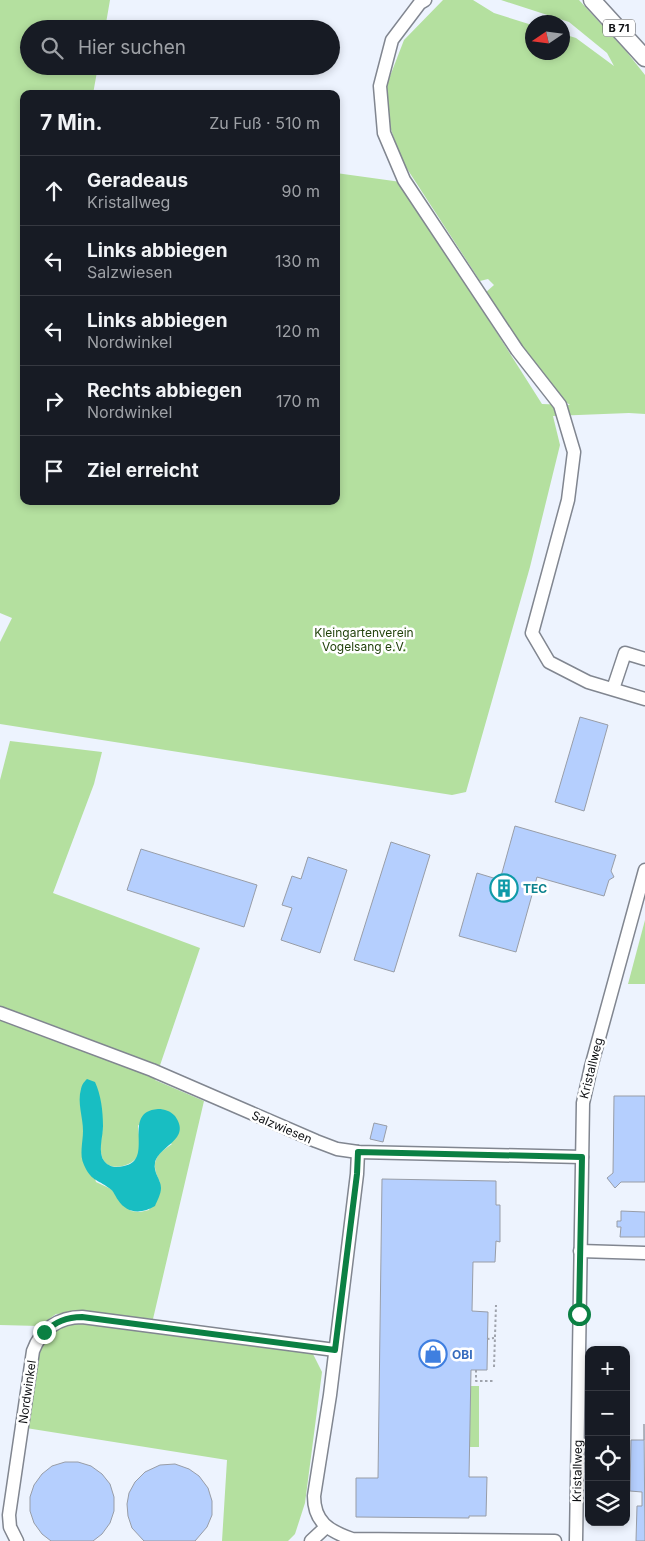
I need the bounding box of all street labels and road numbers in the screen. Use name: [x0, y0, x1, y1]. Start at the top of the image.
road number: B 71: [603, 19, 635, 36]
street label: Kristallweg: [576, 1036, 606, 1100]
street label: Salzwiesen: [250, 1108, 314, 1146]
street label: Nordwinkel: [15, 1359, 39, 1425]
street label: Kristallweg: [569, 1440, 585, 1502]

